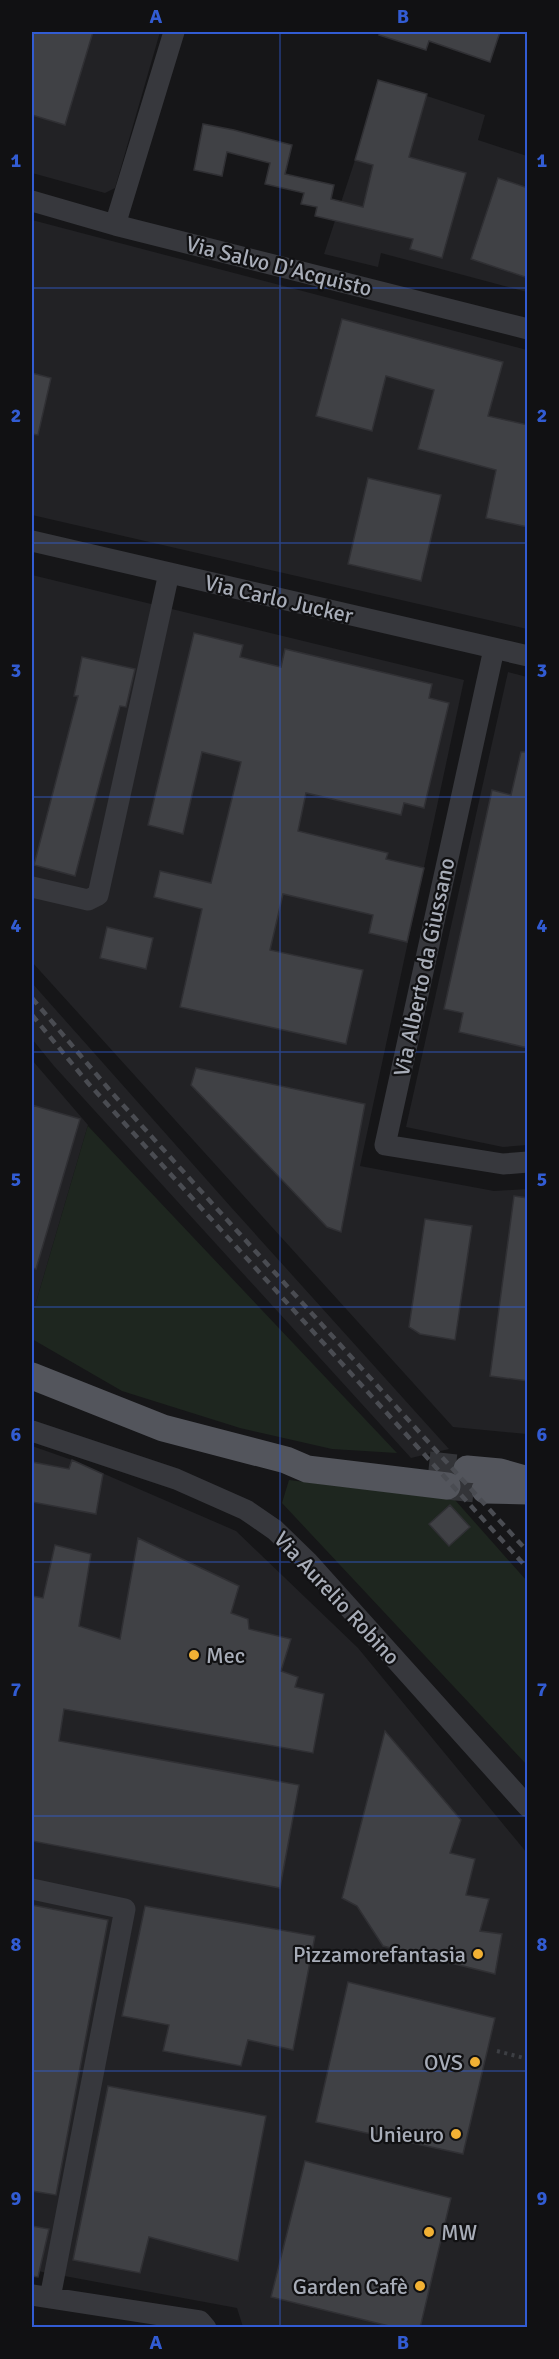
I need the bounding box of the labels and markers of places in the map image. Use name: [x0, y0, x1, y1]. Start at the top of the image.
place label: Mec: [206, 1642, 245, 1669]
marker: Mec: [187, 1648, 201, 1662]
place label: Pizzamorefantasia: [293, 1941, 466, 1968]
marker: Pizzamorefantasia: [471, 1947, 485, 1961]
place label: OVS: [424, 2049, 463, 2076]
marker: OVS: [468, 2055, 482, 2069]
place label: Unieuro: [369, 2121, 444, 2148]
marker: Unieuro: [449, 2127, 463, 2141]
place label: MW: [441, 2219, 478, 2246]
marker: MW: [422, 2225, 436, 2239]
place label: Garden Cafè: [293, 2273, 408, 2300]
marker: Garden Cafè: [413, 2279, 427, 2293]

